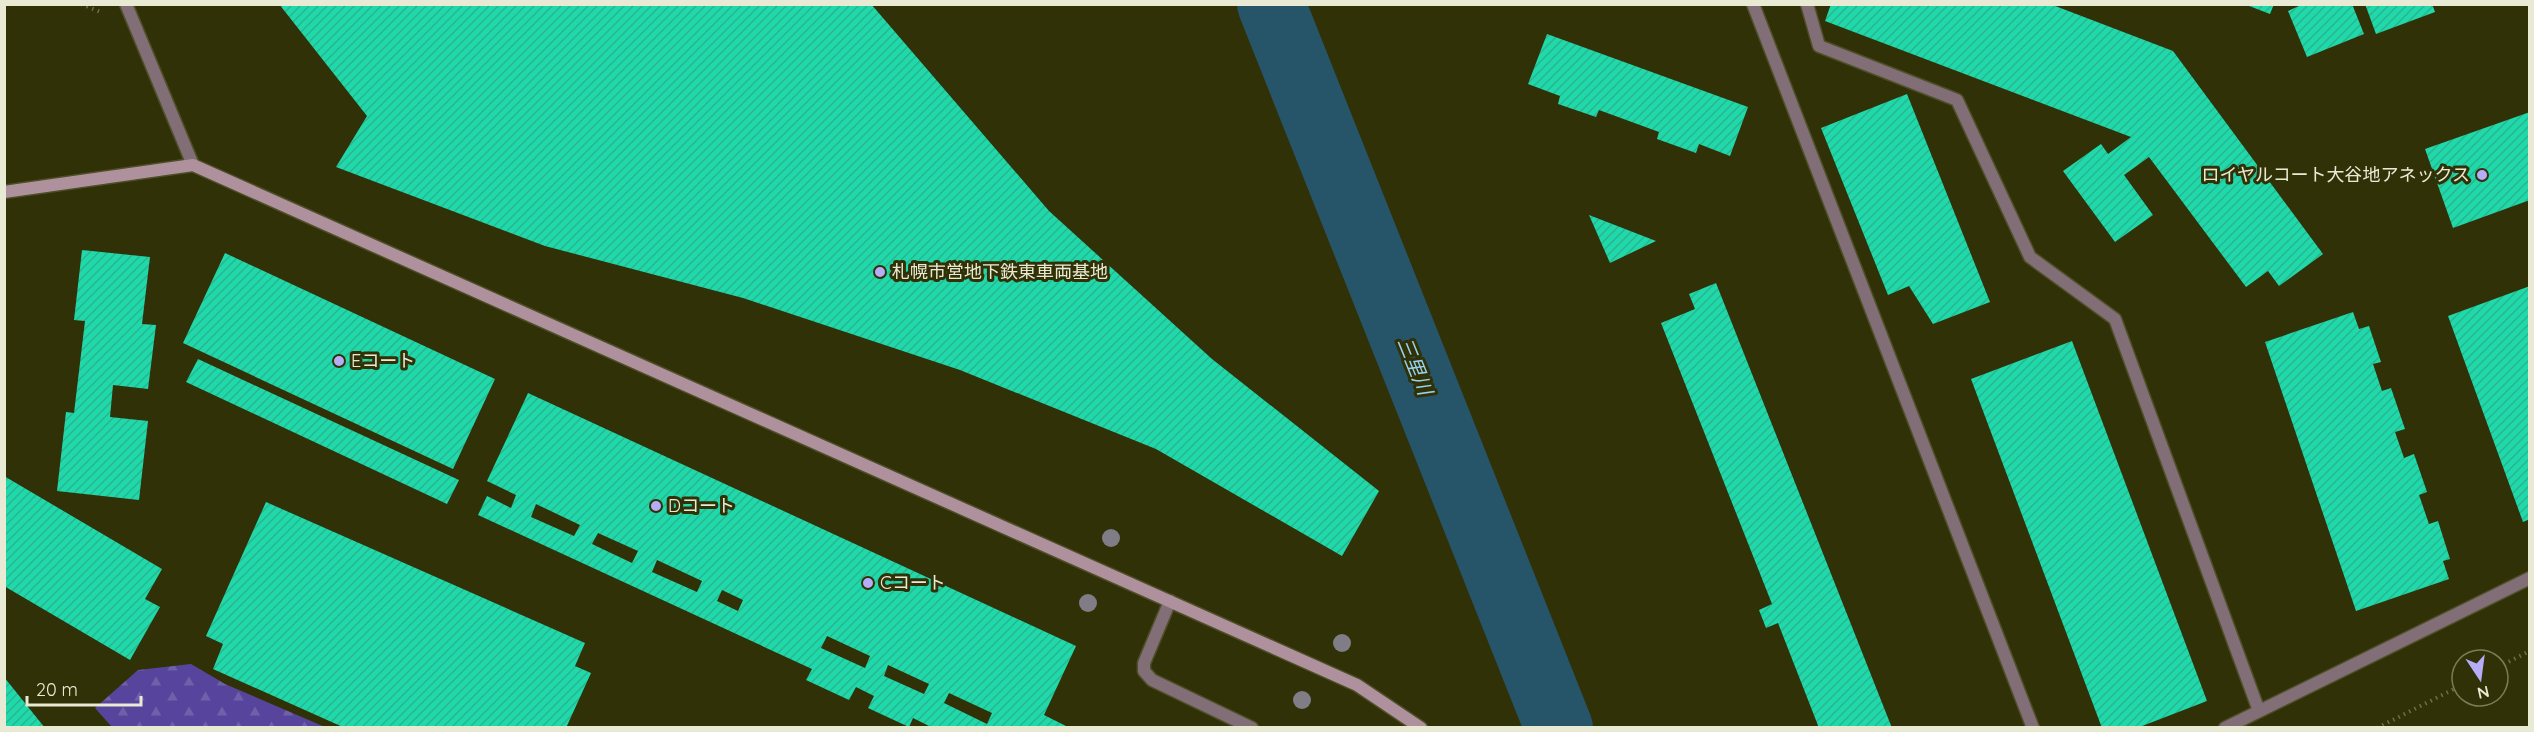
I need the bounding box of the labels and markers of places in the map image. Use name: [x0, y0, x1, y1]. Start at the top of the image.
place label: ロイヤルコート大谷地アネックス: [2201, 163, 2470, 186]
marker: ロイヤルコート大谷地アネックス: [2475, 168, 2489, 182]
place label: 札幌市営地下鉄東車両基地: [892, 260, 1108, 283]
marker: 札幌市営地下鉄東車両基地: [873, 265, 887, 279]
place label: Eコート: [351, 349, 415, 372]
marker: Eコート: [332, 354, 346, 368]
place label: Dコート: [668, 494, 735, 517]
marker: Dコート: [649, 499, 663, 513]
place label: Cコート: [880, 571, 946, 594]
marker: Cコート: [861, 576, 875, 590]

